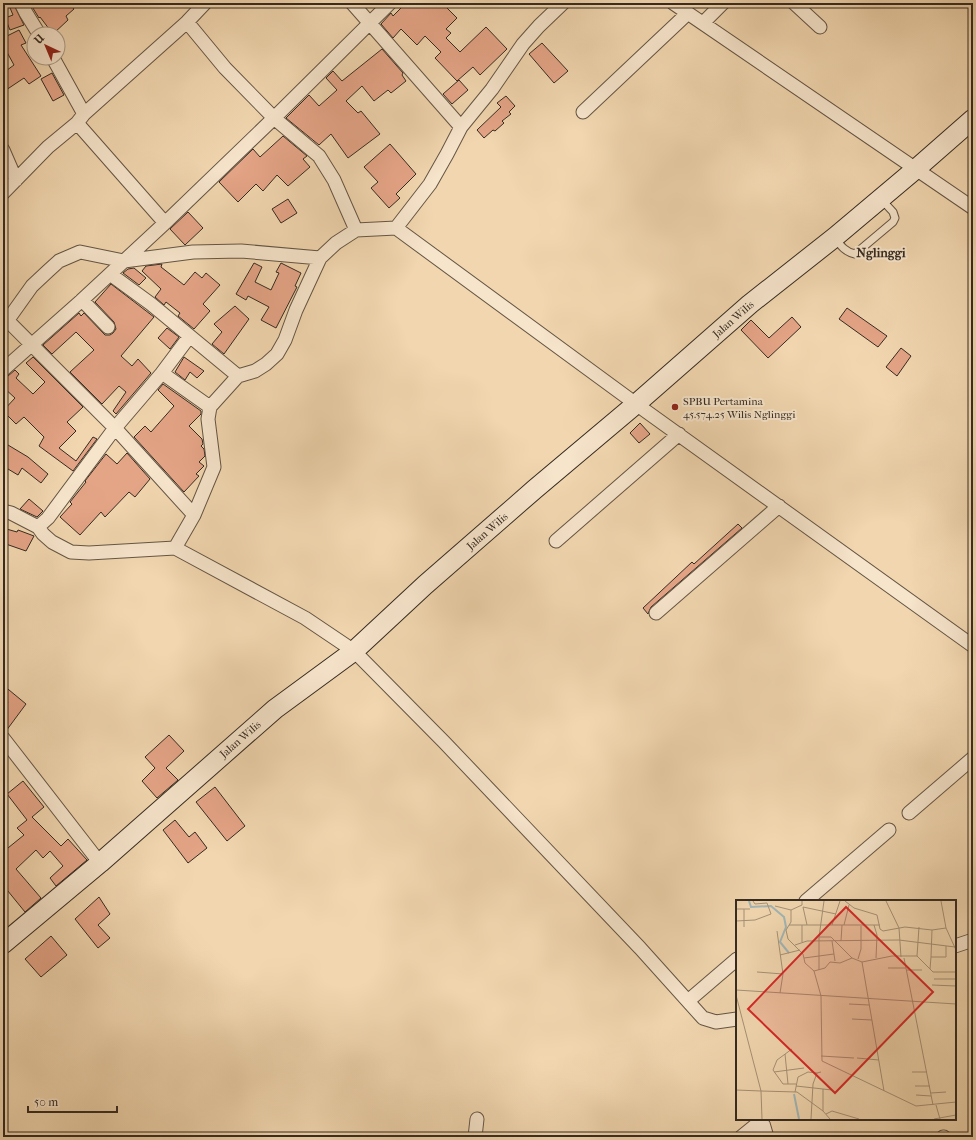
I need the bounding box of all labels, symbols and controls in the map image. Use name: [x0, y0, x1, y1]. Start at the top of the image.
north arrow: [26, 26, 66, 66]
text: U: [31, 31, 47, 48]
district label: Nglinggi: [856, 245, 906, 261]
street label: Jalan Wilis: [709, 298, 757, 341]
place label: SPBU Pertamina 45.574.25 Wilis Nglinggi: [683, 395, 796, 421]
marker: SPBU Pertamina 45.574.25 Wilis Nglinggi: [670, 402, 680, 412]
street label: Jalan Wilis: [463, 510, 511, 553]
street label: Jalan Wilis: [216, 718, 264, 761]
inset map: [736, 900, 956, 1120]
scale bar: [28, 1088, 117, 1114]
text: 50 m: [34, 1095, 58, 1109]

